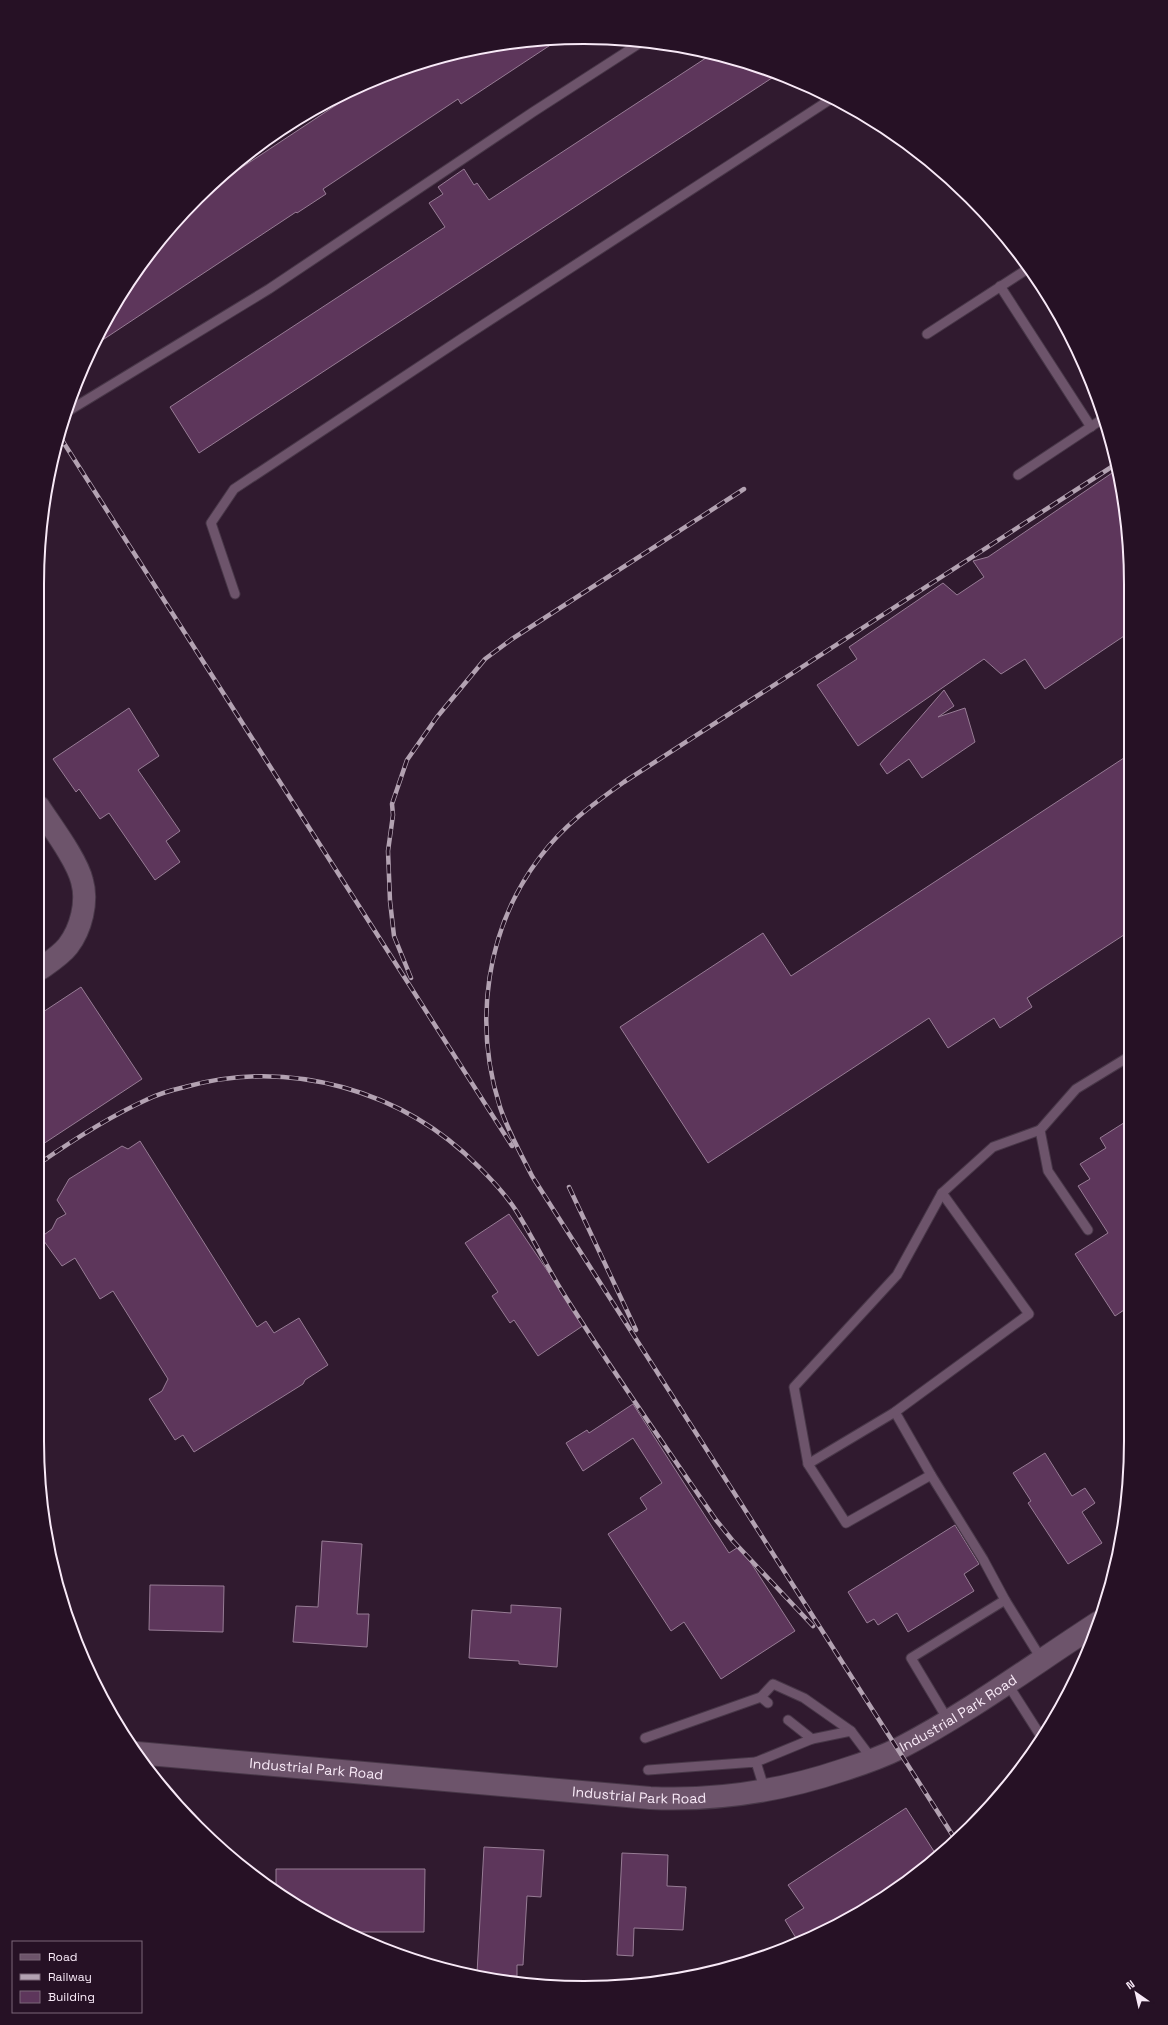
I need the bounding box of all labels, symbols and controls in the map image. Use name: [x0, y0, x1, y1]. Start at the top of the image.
street label: Industrial Park Road: [896, 1670, 1020, 1756]
street label: Industrial Park Road: [249, 1754, 384, 1784]
street label: Industrial Park Road: [571, 1782, 707, 1808]
legend: [12, 1941, 142, 2013]
text: Road: [48, 1949, 77, 1965]
text: Railway: [48, 1969, 92, 1985]
north arrow: [1116, 1973, 1156, 2013]
text: N: [1123, 1977, 1137, 1993]
text: Building: [48, 1989, 95, 2005]

